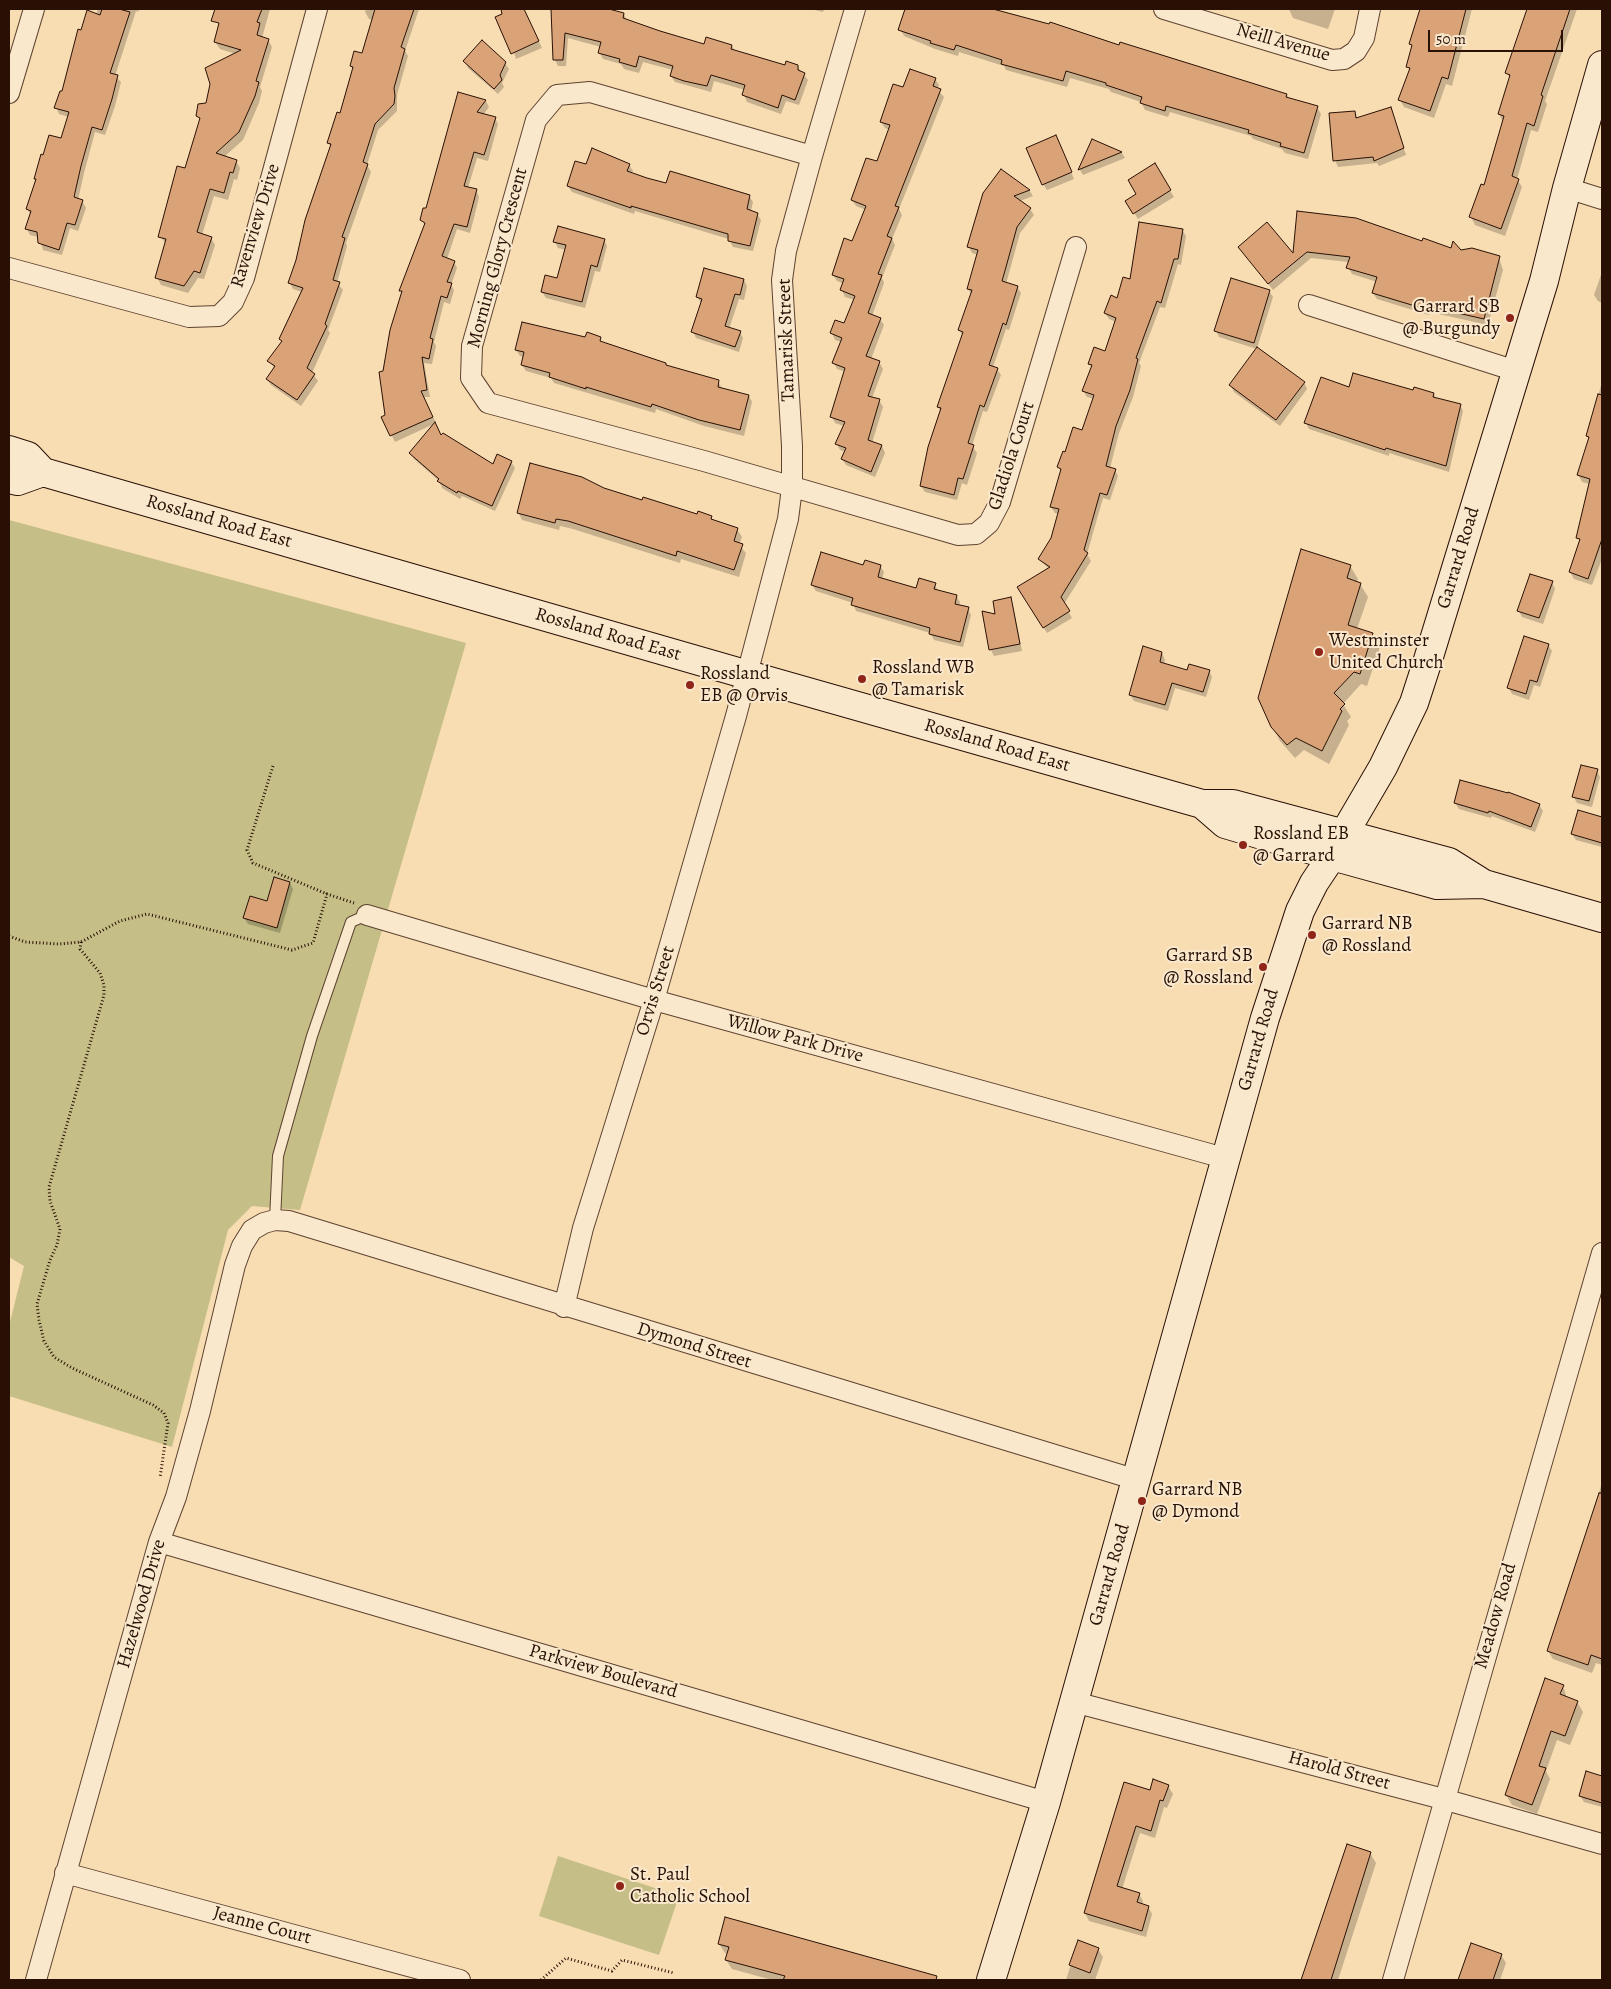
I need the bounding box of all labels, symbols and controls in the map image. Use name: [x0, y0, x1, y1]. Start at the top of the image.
street label: Neill Avenue: [1233, 19, 1333, 67]
scale bar: [1431, 20, 1566, 52]
text: 50 m: [1436, 29, 1466, 49]
street label: Ravenview Drive: [226, 161, 286, 291]
street label: Morning Glory Crescent: [463, 165, 533, 351]
street label: Tamarisk Street: [773, 278, 801, 402]
place label: Garrard SB @ Burgundy: [1403, 296, 1500, 340]
marker: Garrard SB @ Burgundy: [1504, 312, 1516, 324]
street label: Gladiola Court: [984, 399, 1040, 513]
street label: Rossland Road East: [143, 490, 295, 554]
street label: Garrard Road: [1433, 504, 1485, 612]
street label: Rossland Road East: [532, 603, 684, 667]
place label: Westminster United Church: [1329, 630, 1444, 674]
marker: Westminster United Church: [1313, 646, 1325, 658]
place label: Rossland WB @ Tamarisk: [872, 657, 975, 701]
place label: Rossland EB @ Orvis: [700, 663, 788, 707]
marker: Rossland WB @ Tamarisk: [856, 673, 868, 685]
marker: Rossland EB @ Orvis: [684, 679, 696, 691]
street label: Rossland Road East: [921, 714, 1073, 778]
place label: Rossland EB @ Garrard: [1253, 823, 1349, 867]
marker: Rossland EB @ Garrard: [1237, 839, 1249, 851]
place label: Garrard NB @ Rossland: [1322, 913, 1413, 957]
marker: Garrard NB @ Rossland: [1306, 929, 1318, 941]
street label: Orvis Street: [632, 943, 680, 1039]
place label: Garrard SB @ Rossland: [1164, 945, 1253, 989]
marker: Garrard SB @ Rossland: [1257, 961, 1269, 973]
street label: Garrard Road: [1234, 986, 1284, 1094]
street label: Willow Park Drive: [724, 1010, 866, 1068]
street label: Dymond Street: [634, 1318, 754, 1374]
place label: Garrard NB @ Dymond: [1152, 1479, 1243, 1523]
marker: Garrard NB @ Dymond: [1136, 1495, 1148, 1507]
street label: Garrard Road: [1085, 1521, 1135, 1629]
street label: Hazelwood Drive: [113, 1537, 171, 1671]
street label: Meadow Road: [1470, 1560, 1522, 1672]
street label: Parkview Boulevard: [526, 1640, 680, 1704]
street label: Harold Street: [1285, 1746, 1393, 1796]
place label: St. Paul Catholic School: [630, 1864, 750, 1908]
marker: St. Paul Catholic School: [614, 1880, 626, 1892]
street label: Jeanne Court: [210, 1902, 314, 1950]

